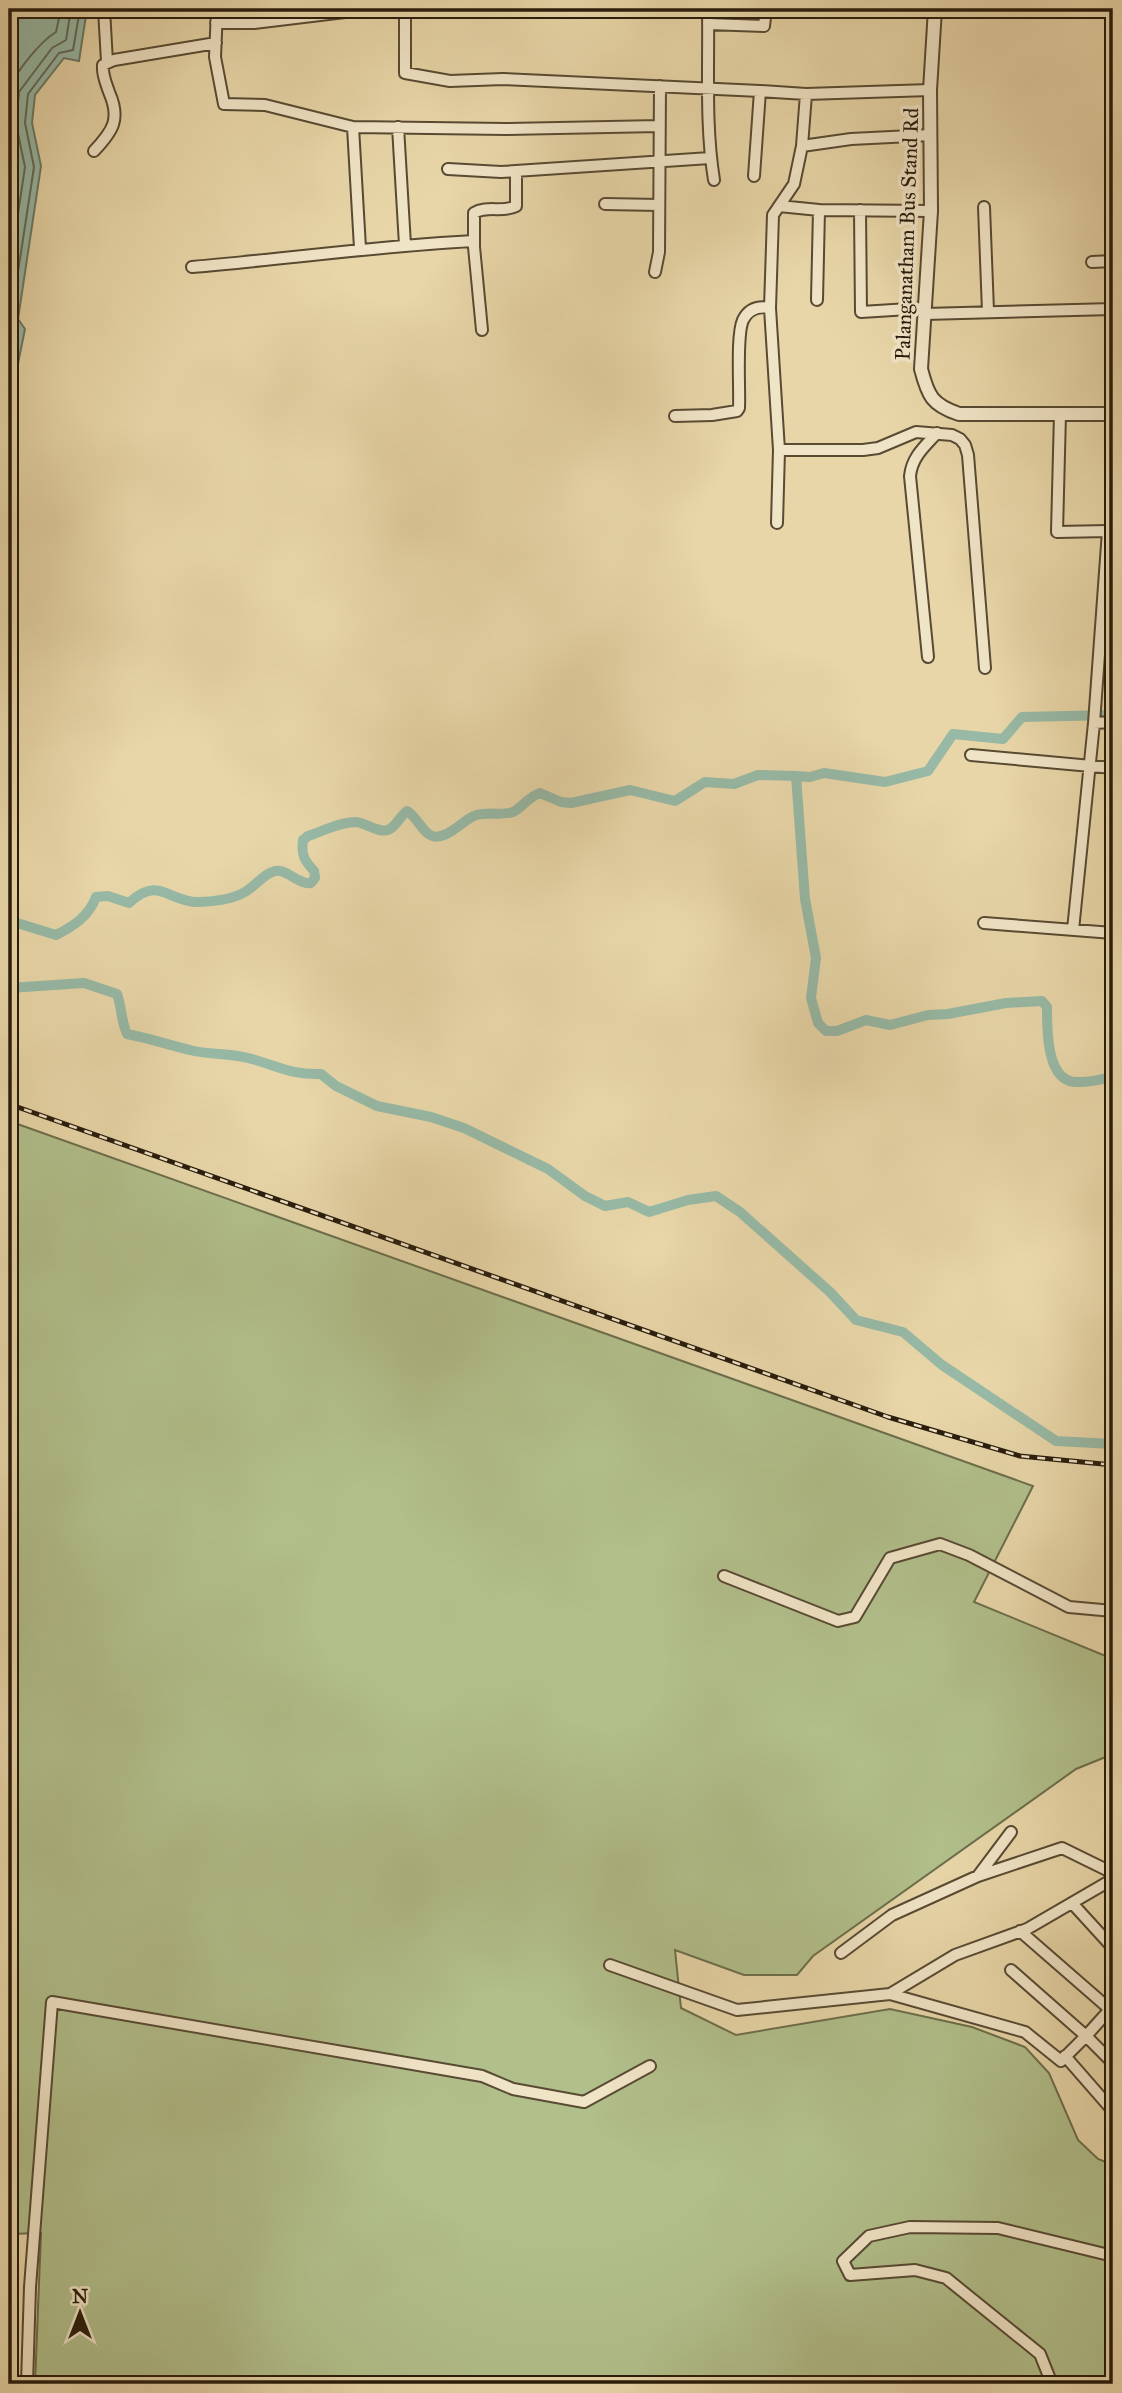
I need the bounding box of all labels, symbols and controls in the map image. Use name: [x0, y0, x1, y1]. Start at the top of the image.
street label: Palanganatham Bus Stand Rd: [890, 107, 924, 361]
north arrow: [46, 2278, 116, 2348]
text: N: [72, 2285, 88, 2308]

